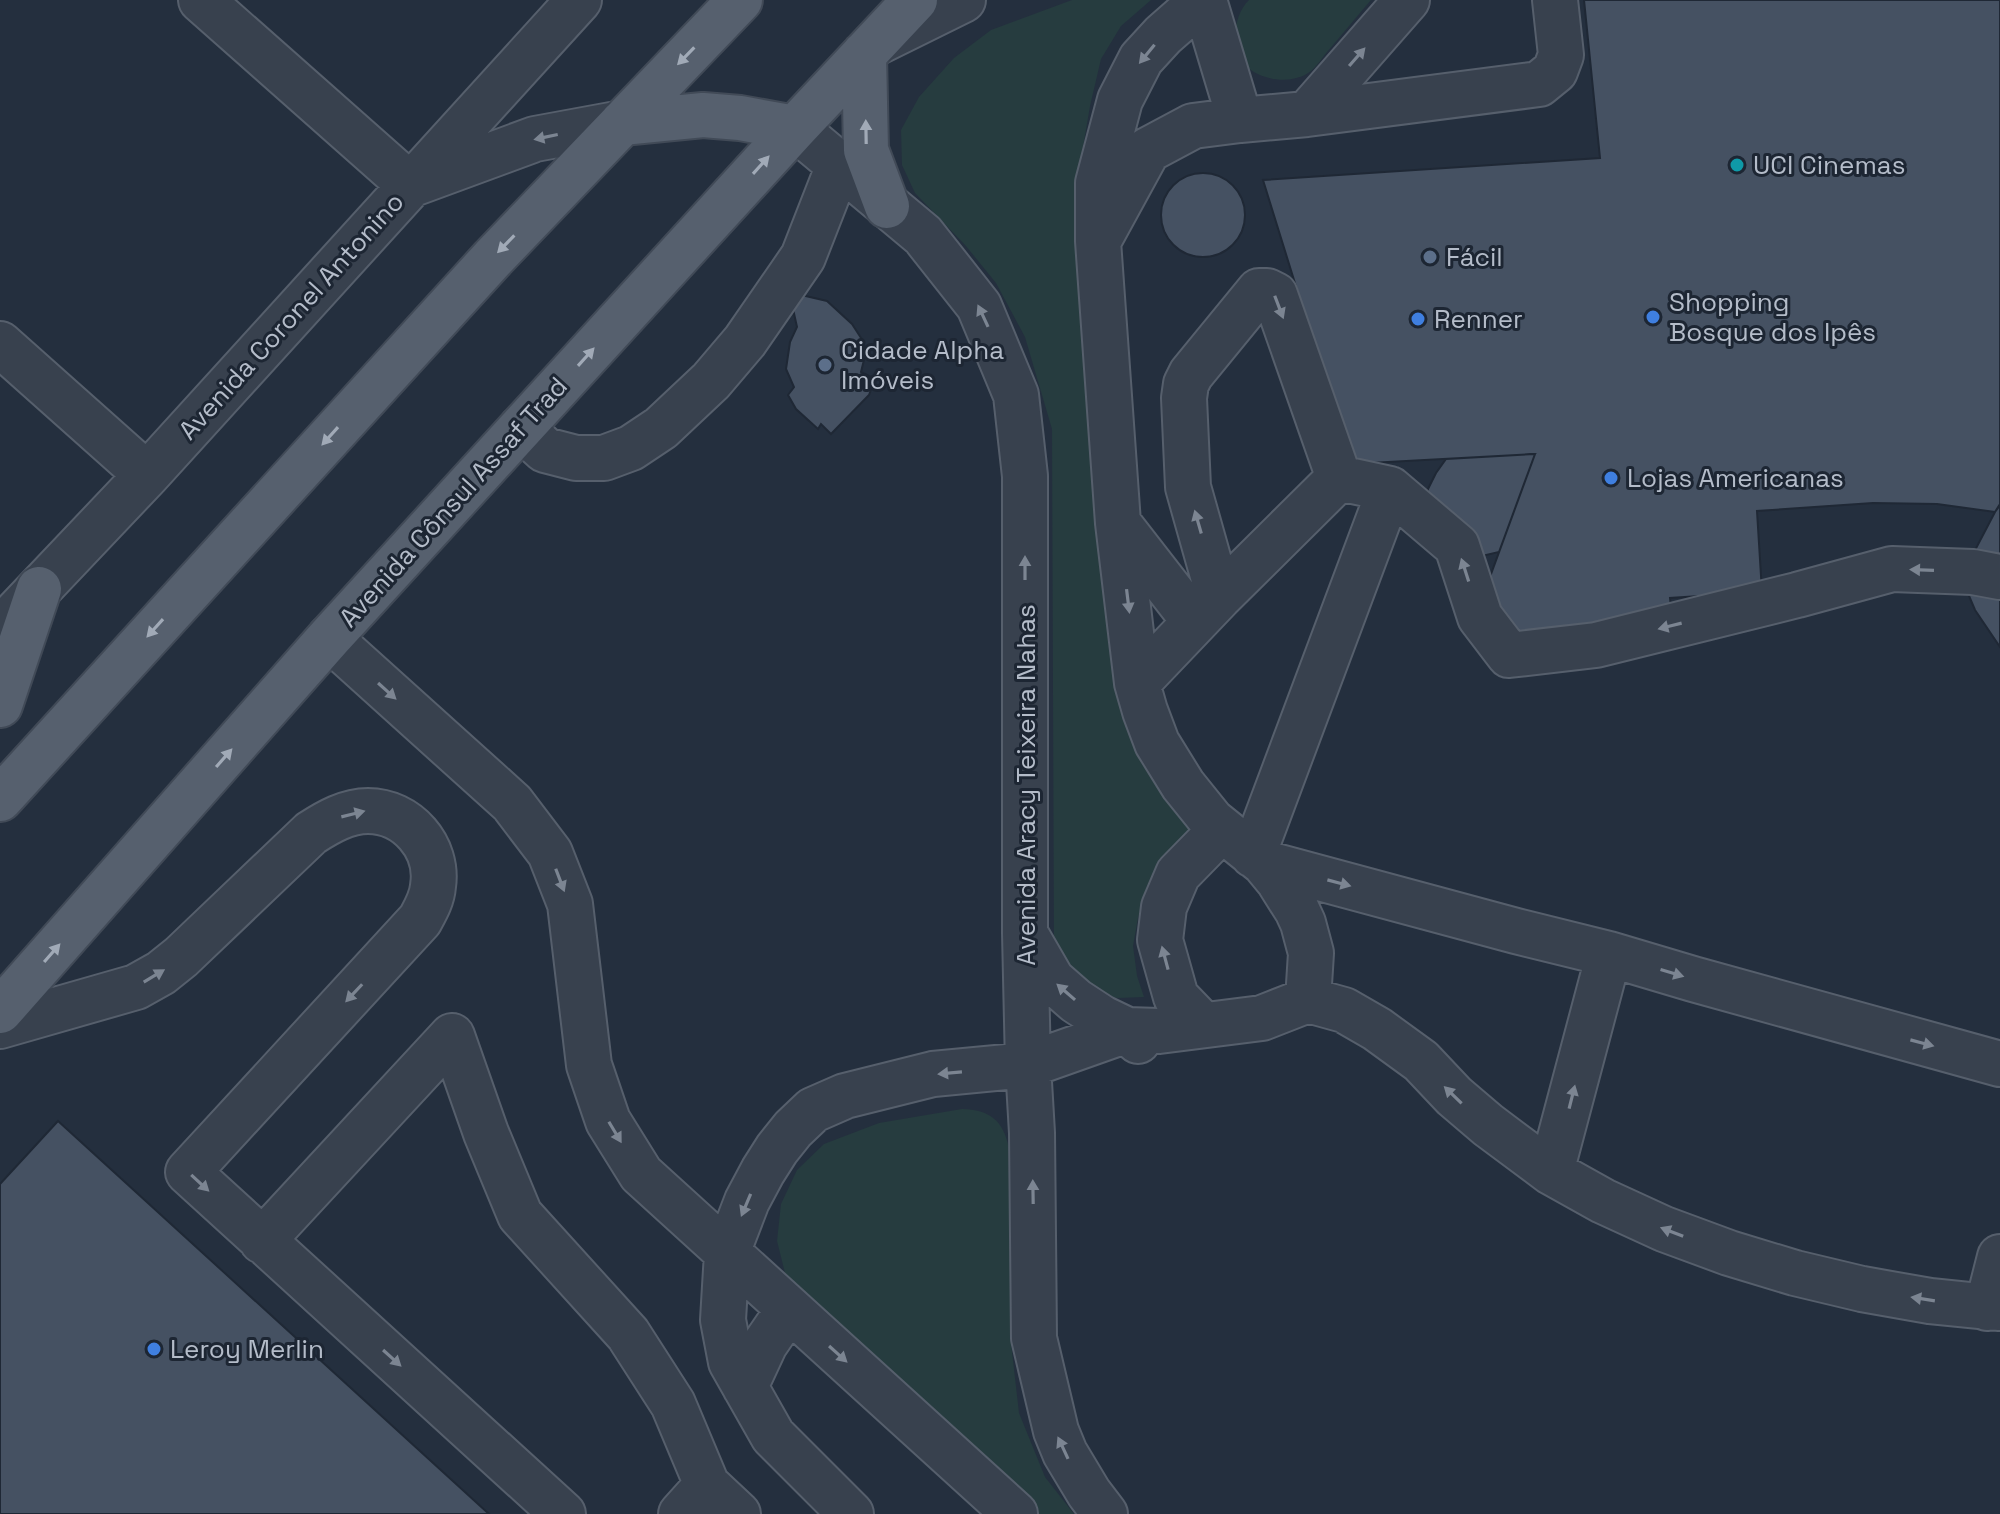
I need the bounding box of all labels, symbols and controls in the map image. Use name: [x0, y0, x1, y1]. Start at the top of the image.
one-way arrow: [1139, 44, 1156, 64]
one-way arrow: [677, 46, 695, 65]
one-way arrow: [1348, 48, 1365, 68]
one-way arrow: [860, 119, 872, 144]
one-way arrow: [533, 132, 558, 144]
place label: UCI Cinemas: [1753, 148, 1905, 182]
one-way arrow: [752, 156, 769, 176]
marker: UCI Cinemas: [1728, 156, 1746, 174]
street label: Avenida Coronel Antonino: [171, 185, 411, 447]
one-way arrow: [498, 234, 516, 253]
place label: Fácil: [1446, 240, 1503, 274]
marker: Fácil: [1421, 248, 1439, 266]
place label: Shopping Bosque dos Ipês: [1669, 285, 1876, 349]
one-way arrow: [1273, 295, 1286, 319]
place label: Renner: [1434, 302, 1523, 336]
one-way arrow: [976, 304, 989, 327]
marker: Shopping Bosque dos Ipês: [1644, 308, 1662, 326]
marker: Renner: [1409, 310, 1427, 328]
place label: Cidade Alpha Imóveis: [841, 333, 1004, 397]
one-way arrow: [576, 348, 594, 367]
marker: Cidade Alpha Imóveis: [816, 356, 834, 374]
street label: Avenida Cônsul Assaf Trad: [331, 370, 575, 634]
one-way arrow: [322, 426, 340, 445]
place label: Lojas Americanas: [1627, 461, 1844, 495]
marker: Lojas Americanas: [1602, 469, 1620, 487]
one-way arrow: [1191, 509, 1203, 534]
one-way arrow: [1019, 555, 1031, 580]
one-way arrow: [1458, 558, 1471, 582]
one-way arrow: [1909, 564, 1934, 577]
one-way arrow: [1121, 589, 1134, 614]
street label: Avenida Aracy Teixeira Nahas: [1009, 604, 1043, 966]
one-way arrow: [147, 618, 165, 637]
one-way arrow: [1657, 621, 1682, 633]
one-way arrow: [377, 681, 396, 699]
one-way arrow: [214, 748, 232, 767]
one-way arrow: [341, 807, 366, 820]
one-way arrow: [554, 868, 567, 892]
one-way arrow: [1327, 878, 1352, 890]
one-way arrow: [42, 943, 60, 962]
one-way arrow: [1159, 945, 1171, 970]
one-way arrow: [1660, 967, 1684, 980]
one-way arrow: [143, 970, 165, 984]
one-way arrow: [346, 983, 364, 1002]
one-way arrow: [1056, 984, 1076, 1001]
one-way arrow: [1910, 1037, 1935, 1049]
one-way arrow: [937, 1066, 962, 1079]
one-way arrow: [1566, 1084, 1579, 1109]
one-way arrow: [1444, 1086, 1463, 1104]
one-way arrow: [608, 1121, 622, 1143]
one-way arrow: [190, 1173, 209, 1191]
one-way arrow: [1027, 1179, 1039, 1204]
one-way arrow: [740, 1193, 753, 1216]
one-way arrow: [1660, 1225, 1684, 1238]
one-way arrow: [1910, 1292, 1935, 1305]
place label: Leroy Merlin: [170, 1332, 324, 1366]
marker: Leroy Merlin: [145, 1340, 163, 1358]
one-way arrow: [829, 1344, 848, 1362]
one-way arrow: [382, 1349, 401, 1367]
one-way arrow: [1057, 1436, 1070, 1460]

